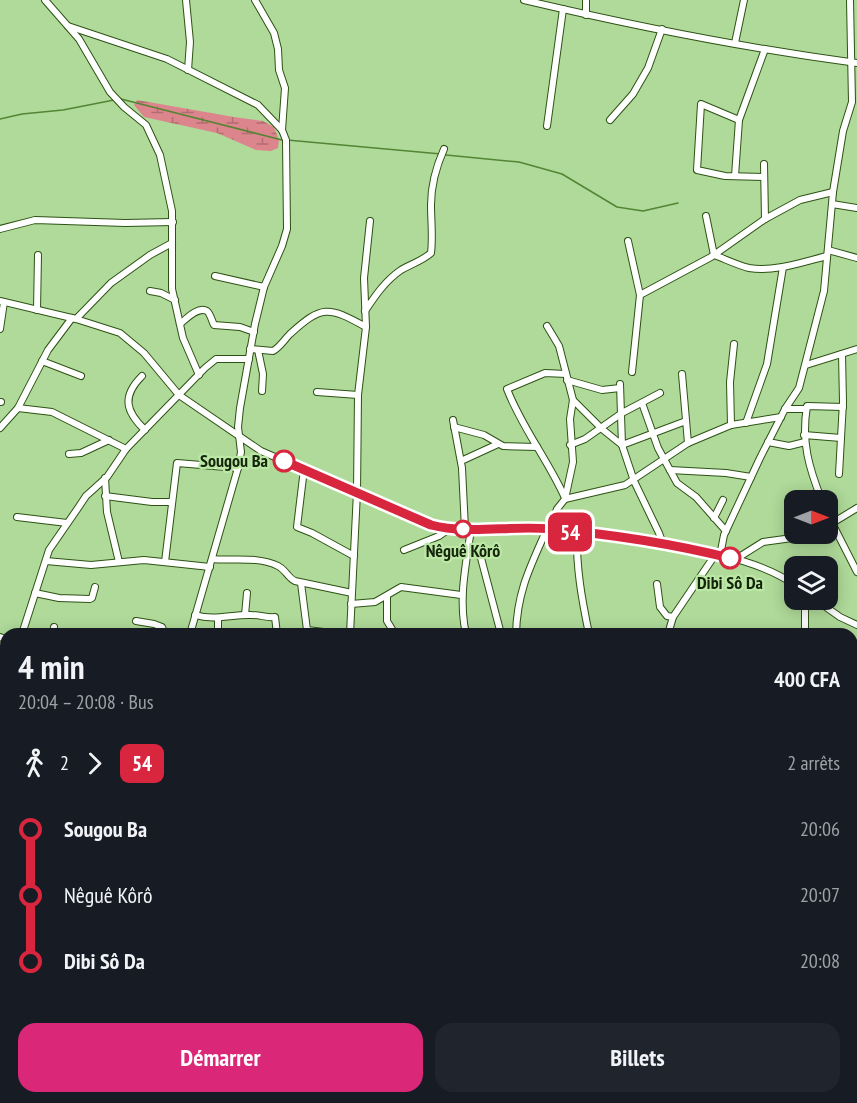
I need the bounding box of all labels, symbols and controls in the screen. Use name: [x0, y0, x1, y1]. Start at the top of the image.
place label: Sougou Ba: [200, 449, 268, 472]
marker: Sougou Ba: [273, 450, 295, 472]
north arrow: [784, 490, 838, 544]
map controls: [784, 490, 838, 610]
line badge: 54: [543, 512, 597, 552]
text: 54: [560, 519, 580, 546]
marker: Nêguê Kôrô: [454, 520, 472, 538]
place label: Nêguê Kôrô: [426, 539, 500, 562]
marker: Dibi Sô Da: [719, 547, 741, 569]
button: layers: [784, 556, 838, 610]
place label: Dibi Sô Da: [697, 571, 763, 594]
text: 4 min: [18, 645, 85, 688]
text: 400 CFA: [774, 665, 840, 693]
text: 20:04 – 20:08 · Bus: [18, 689, 153, 715]
icon: walk: [18, 747, 51, 780]
icon: forward: [78, 747, 111, 780]
text: 2: [60, 750, 69, 776]
text: 54: [132, 750, 152, 777]
text: 2 arrêts: [787, 750, 840, 776]
text: Sougou Ba: [64, 815, 147, 843]
text: 20:06: [800, 816, 840, 842]
text: Nêguê Kôrô: [64, 881, 153, 909]
text: 20:07: [800, 882, 840, 908]
text: Dibi Sô Da: [64, 947, 145, 975]
text: 20:08: [800, 948, 840, 974]
button: Démarrer: [18, 1023, 423, 1092]
button: Billets: [435, 1023, 840, 1092]

